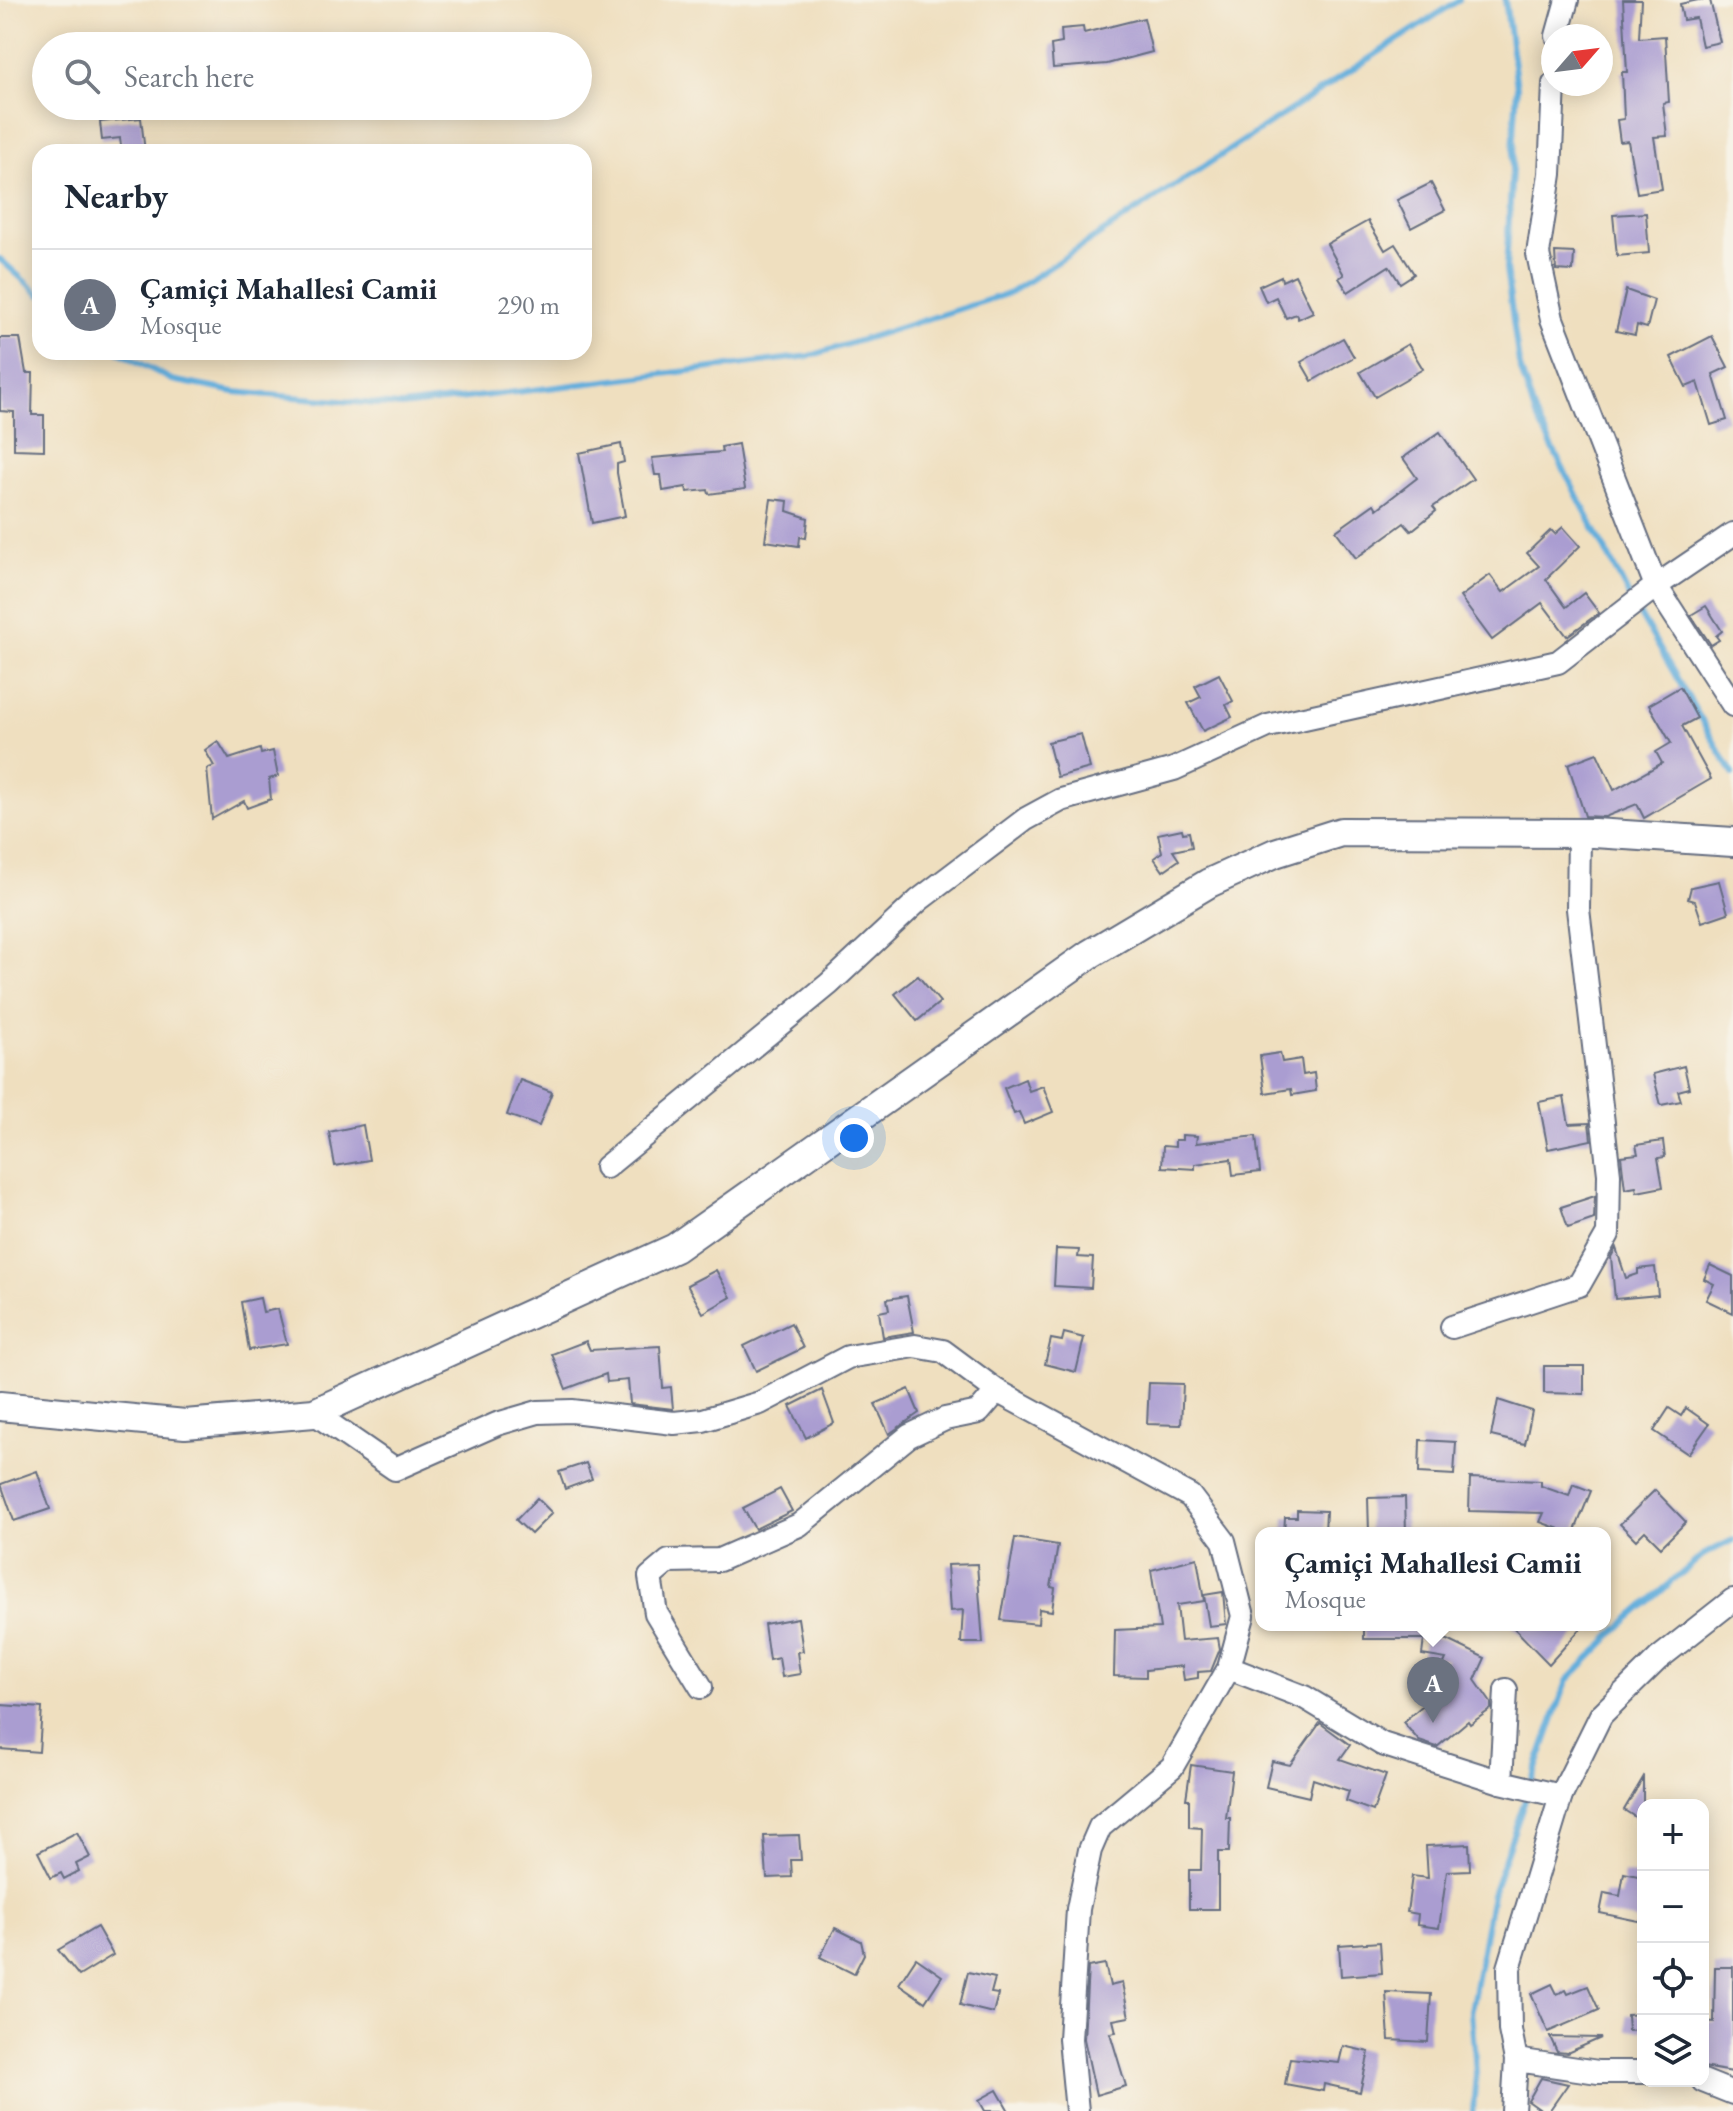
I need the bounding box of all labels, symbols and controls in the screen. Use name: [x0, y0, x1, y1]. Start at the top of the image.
north arrow: [1541, 24, 1613, 96]
search box: [32, 32, 592, 120]
icon: search: [60, 54, 104, 98]
text: Search here: [124, 57, 254, 96]
text: Nearby: [64, 174, 168, 218]
text: Çamiçi Mahallesi Camii: [140, 269, 437, 308]
text: A: [81, 288, 99, 322]
text: 290 m: [497, 288, 560, 322]
text: Mosque: [140, 308, 222, 342]
your location: [834, 1118, 874, 1158]
popup: [1255, 1527, 1611, 1631]
text: Çamiçi Mahallesi Camii: [1284, 1543, 1582, 1582]
text: Mosque: [1284, 1582, 1366, 1616]
pin: A: [1407, 1657, 1459, 1723]
map controls: [1637, 1799, 1709, 2087]
button: +: [1637, 1799, 1709, 1871]
button: −: [1637, 1871, 1709, 1943]
button: locate: [1637, 1943, 1709, 2015]
button: layers: [1637, 2015, 1709, 2087]

